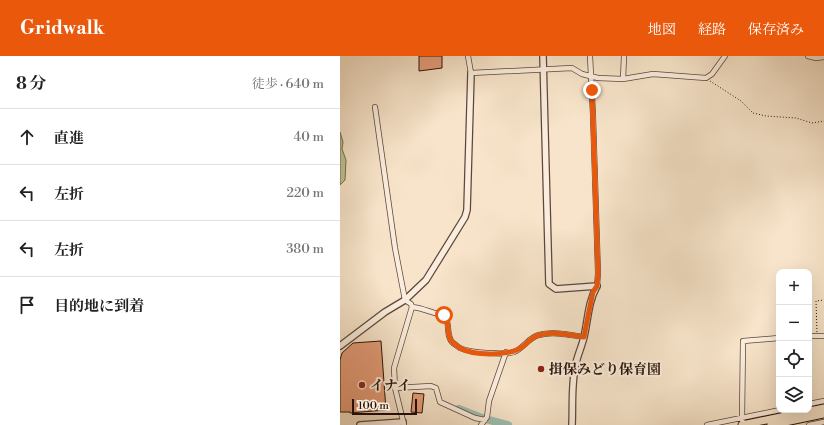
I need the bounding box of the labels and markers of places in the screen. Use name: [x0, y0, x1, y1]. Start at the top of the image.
place label: 揖保みどり保育園: [549, 361, 661, 379]
marker: 揖保みどり保育園: [536, 364, 546, 374]
place label: イナイ: [370, 377, 411, 395]
marker: イナイ: [357, 380, 367, 390]

